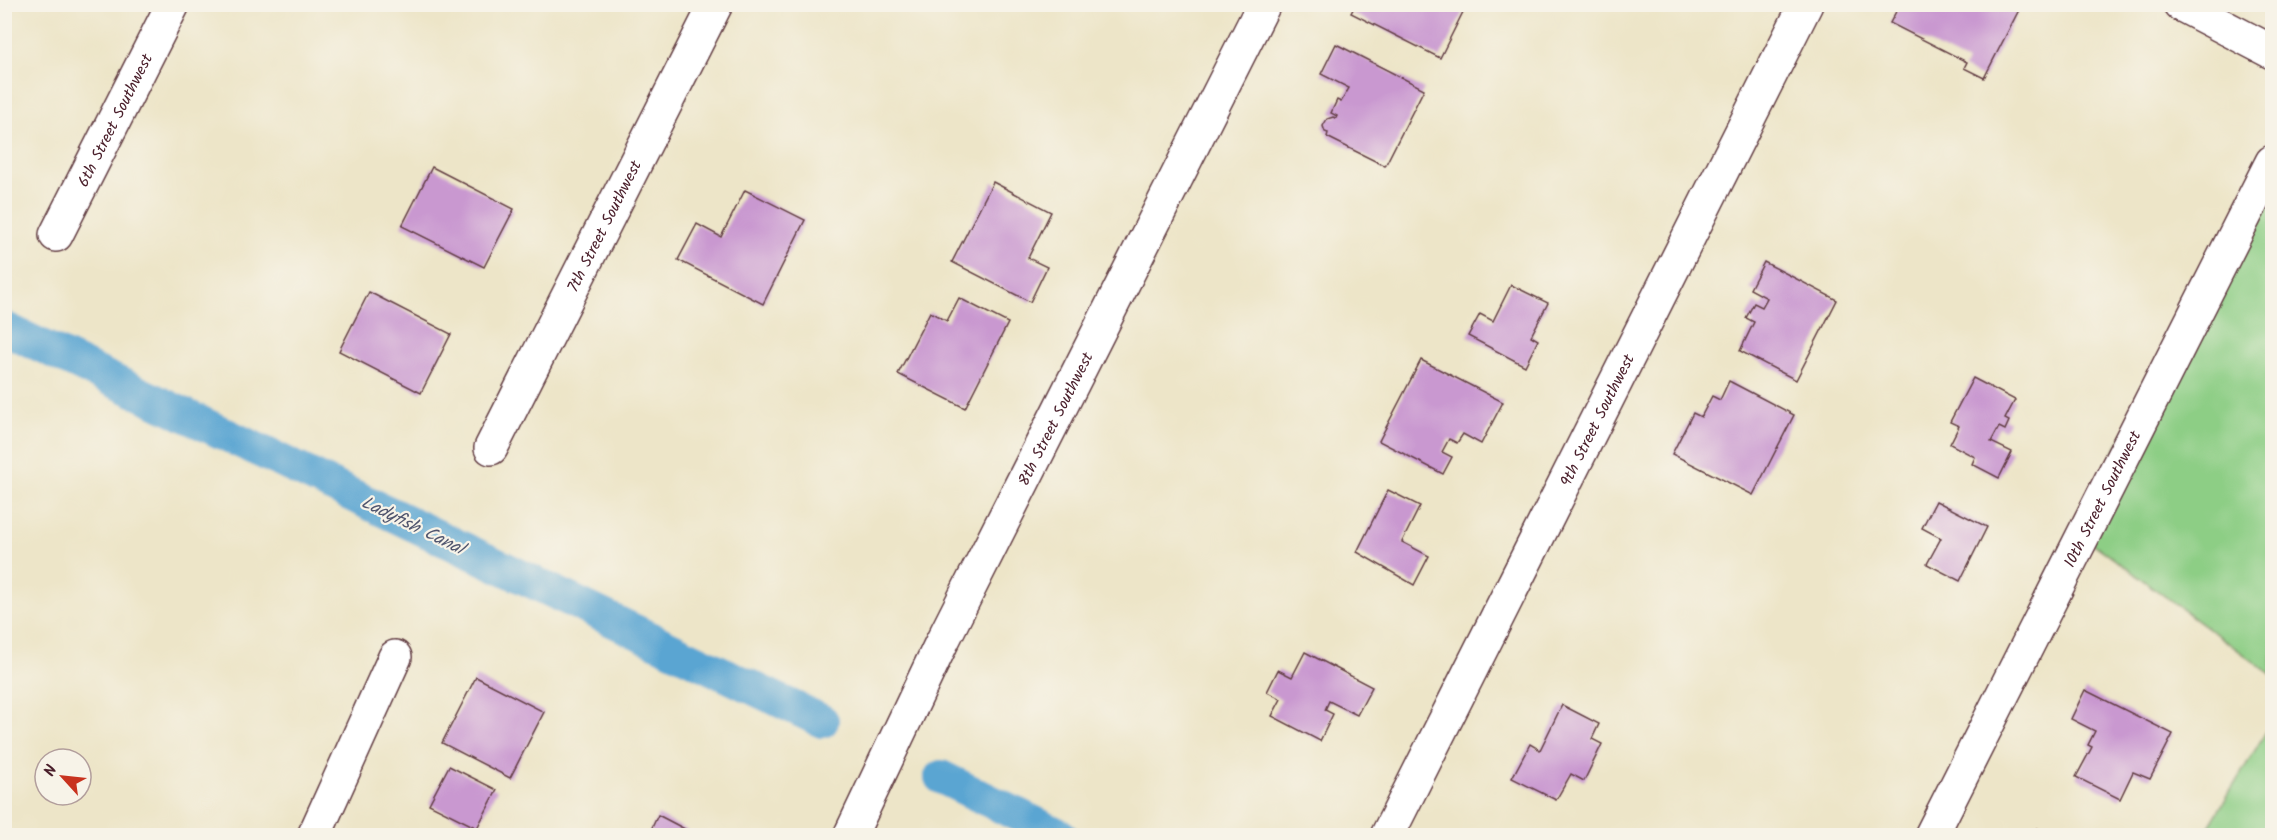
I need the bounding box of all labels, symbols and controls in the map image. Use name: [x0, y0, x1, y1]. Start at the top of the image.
street label: 6th Street Southwest: [71, 49, 160, 192]
street label: 7th Street Southwest: [561, 156, 649, 297]
street label: 8th Street Southwest: [1012, 347, 1101, 491]
street label: 9th Street Southwest: [1554, 349, 1642, 491]
street label: 10th Street Southwest: [2058, 426, 2148, 572]
water label: Ladyfish Canal: [356, 489, 472, 565]
north arrow: [33, 747, 93, 807]
text: N: [38, 761, 64, 781]

